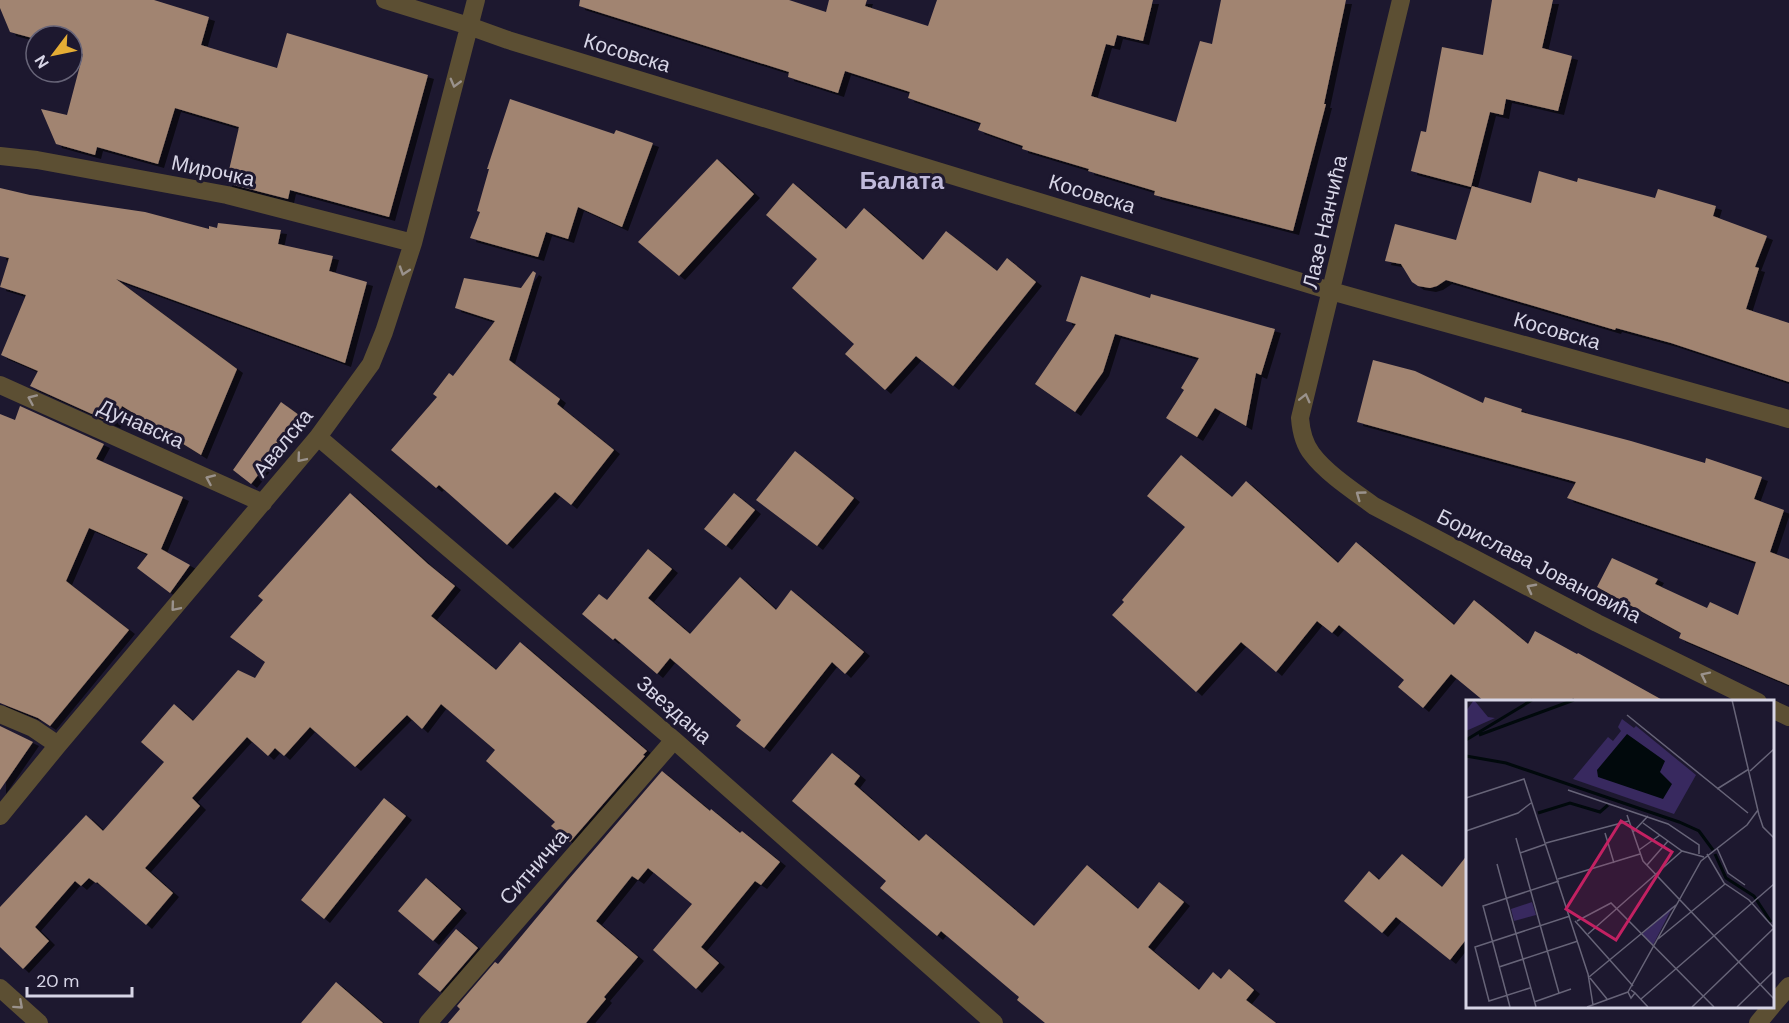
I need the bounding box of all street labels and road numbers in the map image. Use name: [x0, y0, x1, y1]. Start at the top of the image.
street label: Косовска: [580, 27, 674, 80]
street label: Мирочка: [169, 149, 257, 194]
street label: Лазе Нанчића: [1296, 152, 1354, 292]
street label: Косовска: [1045, 168, 1139, 221]
street label: Косовска: [1510, 305, 1604, 357]
street label: Дунавска: [94, 393, 189, 455]
street label: Авалска: [247, 403, 319, 483]
street label: Борислава Јовановића: [1432, 502, 1646, 630]
street label: Звездана: [630, 670, 718, 751]
street label: Ситничка: [493, 823, 575, 911]

